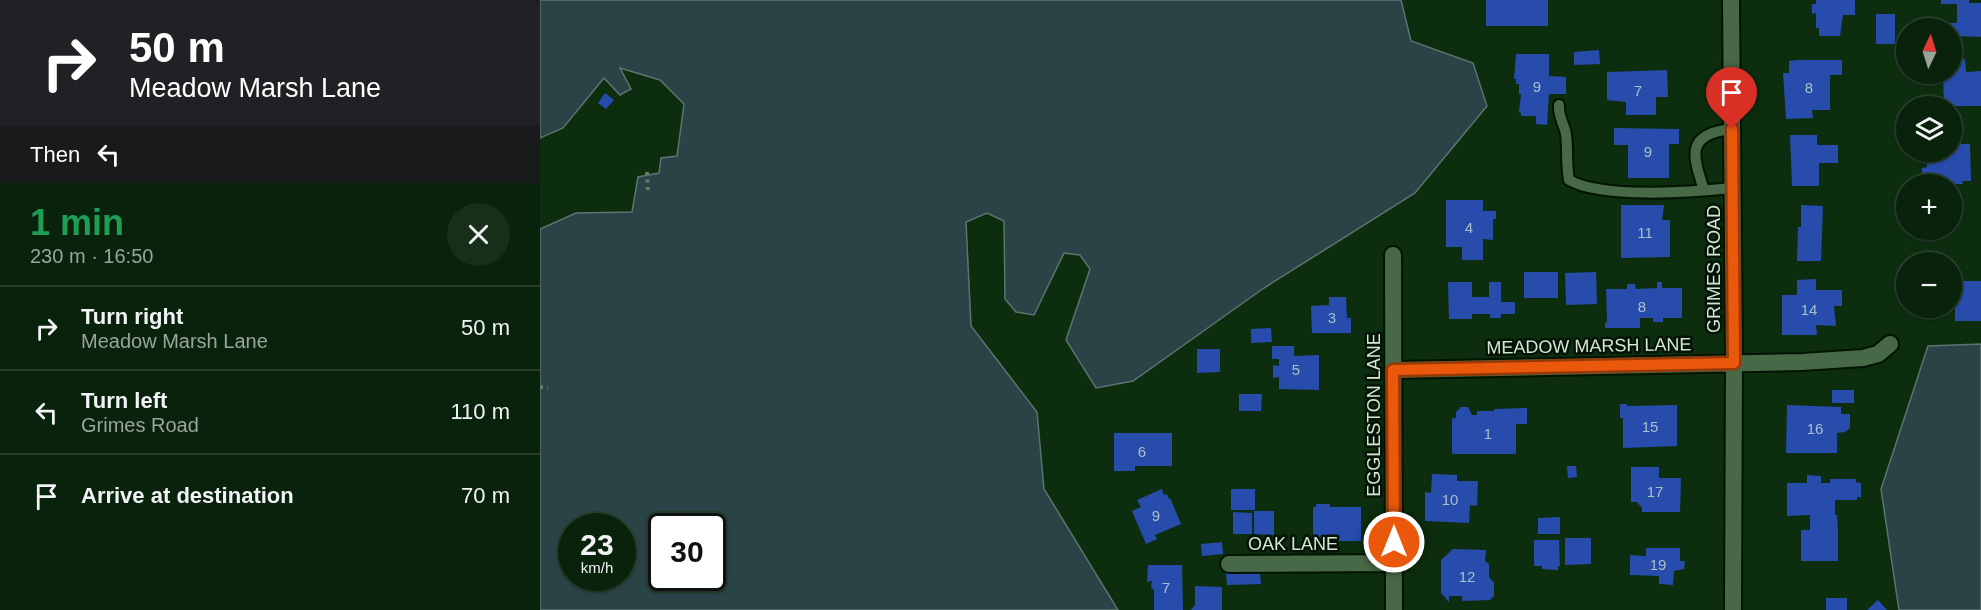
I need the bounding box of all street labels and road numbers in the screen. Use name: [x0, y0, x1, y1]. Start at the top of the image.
street label: GRIMES ROAD: [1704, 205, 1724, 333]
street label: EGGLESTON LANE: [1364, 333, 1384, 497]
street label: MEADOW MARSH LANE: [1486, 334, 1692, 358]
street label: OAK LANE: [1248, 534, 1338, 554]

